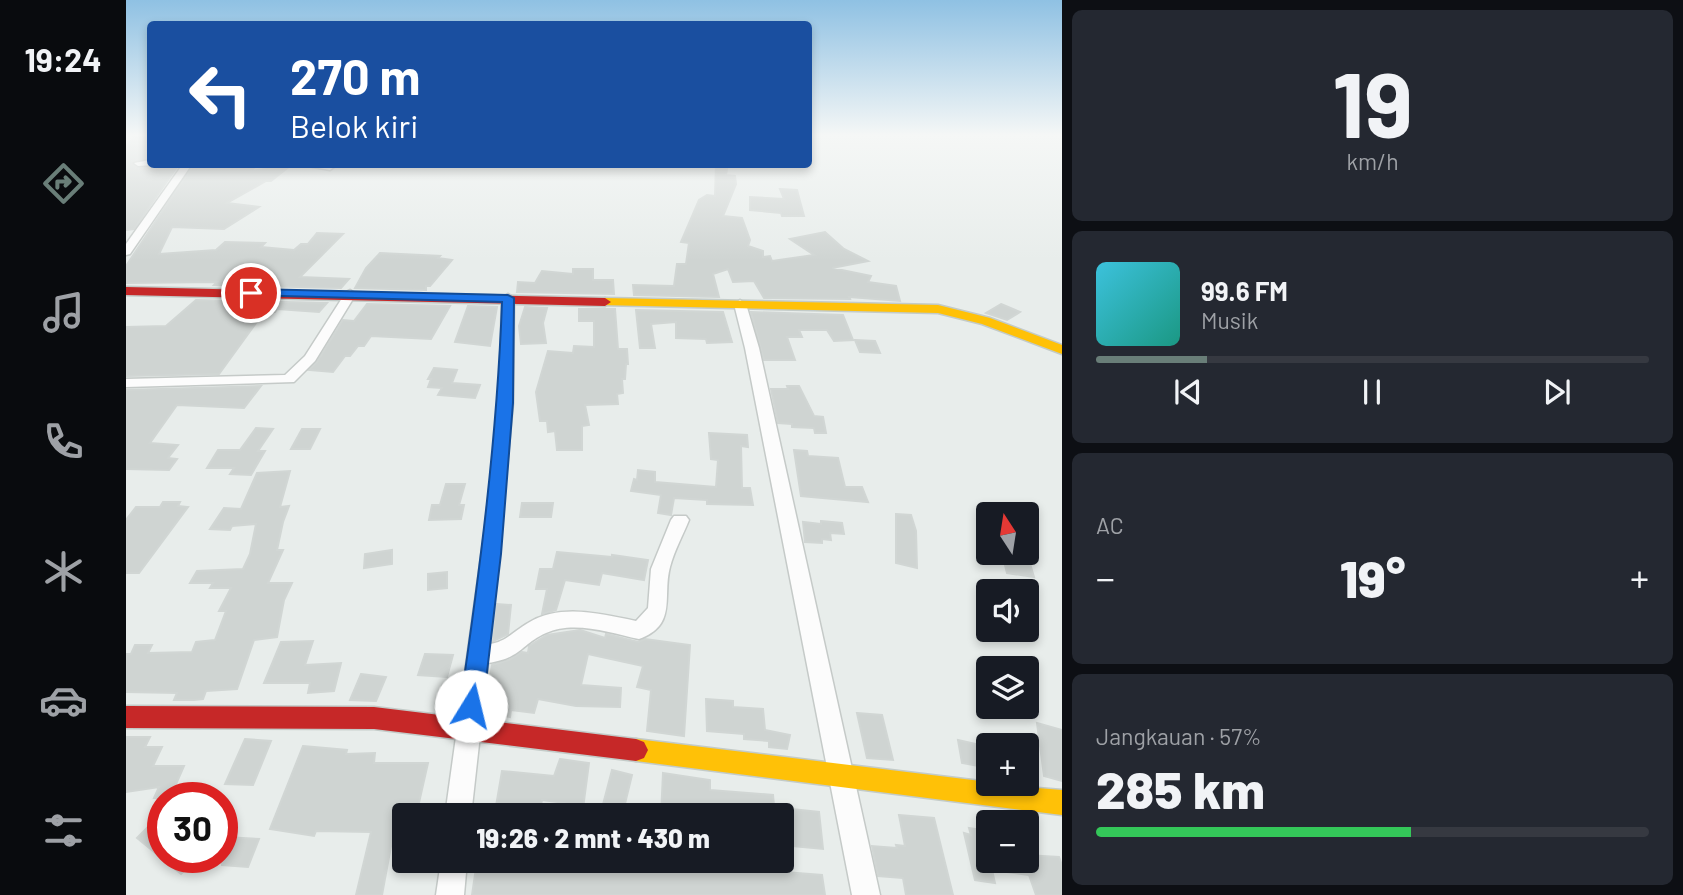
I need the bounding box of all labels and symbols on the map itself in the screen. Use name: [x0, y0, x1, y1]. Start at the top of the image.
pin: [221, 263, 281, 323]
north arrow: [976, 502, 1040, 565]
position arrow: [434, 669, 508, 743]
speed limit sign: 30: [147, 782, 238, 873]

